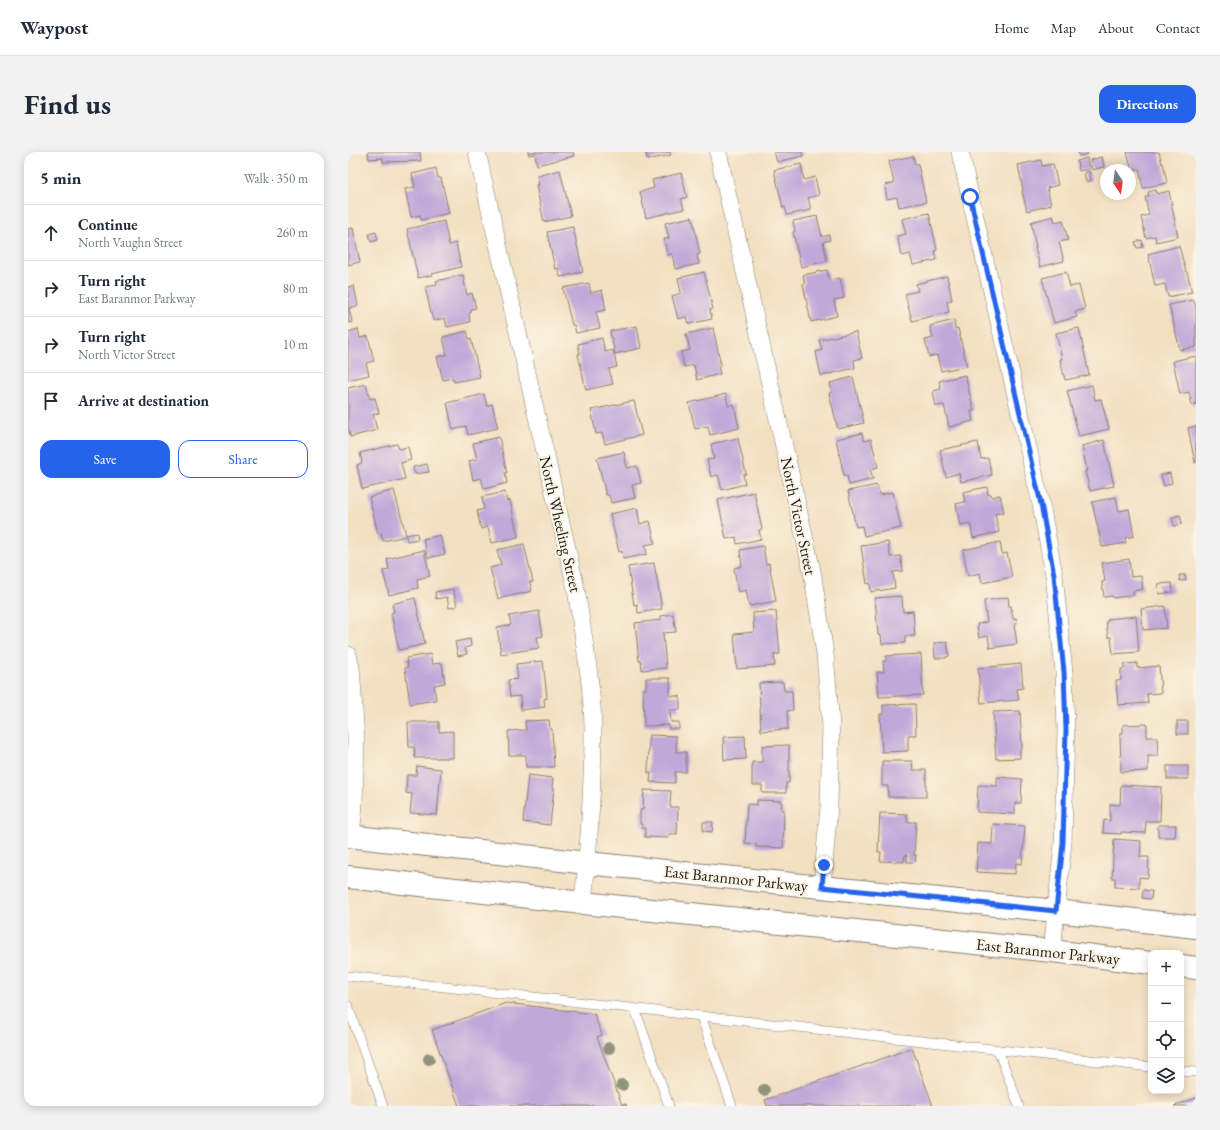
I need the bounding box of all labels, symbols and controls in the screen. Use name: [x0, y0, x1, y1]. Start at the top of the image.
text: Waypost: [20, 15, 88, 40]
text: Home: [994, 19, 1029, 37]
text: Map: [1051, 19, 1076, 37]
text: About: [1098, 19, 1134, 37]
text: Contact: [1156, 19, 1200, 37]
button: Directions: [1099, 85, 1196, 123]
text: Find us: [24, 86, 111, 122]
north arrow: [1100, 164, 1136, 200]
text: 5 min: [40, 167, 81, 189]
text: Walk · 350 m: [244, 170, 308, 187]
route start: [961, 188, 979, 206]
text: Continue: [78, 215, 138, 234]
icon: ahead: [40, 222, 62, 244]
text: 260 m: [277, 224, 308, 241]
text: North Vaughn Street: [78, 234, 182, 251]
text: Turn right: [78, 271, 146, 290]
icon: right: [40, 278, 62, 300]
text: 80 m: [283, 280, 308, 297]
text: East Baranmor Parkway: [78, 290, 195, 307]
text: Turn right: [78, 327, 146, 346]
icon: right: [40, 334, 62, 356]
text: 10 m: [283, 336, 308, 353]
text: North Victor Street: [78, 346, 175, 363]
icon: arrive: [40, 390, 62, 412]
text: Arrive at destination: [78, 391, 209, 410]
button: Save: [40, 440, 170, 478]
button: Share: [178, 440, 308, 478]
street label: North Wheeling Street: [535, 454, 586, 594]
street label: North Victor Street: [776, 455, 821, 577]
route end: [815, 856, 833, 874]
street label: East Baranmor Parkway: [663, 861, 810, 897]
street label: East Baranmor Parkway: [975, 934, 1122, 970]
map controls: [1148, 950, 1184, 1094]
button: +: [1148, 950, 1184, 986]
button: −: [1148, 986, 1184, 1022]
button: locate: [1148, 1022, 1184, 1058]
button: layers: [1148, 1058, 1184, 1094]

